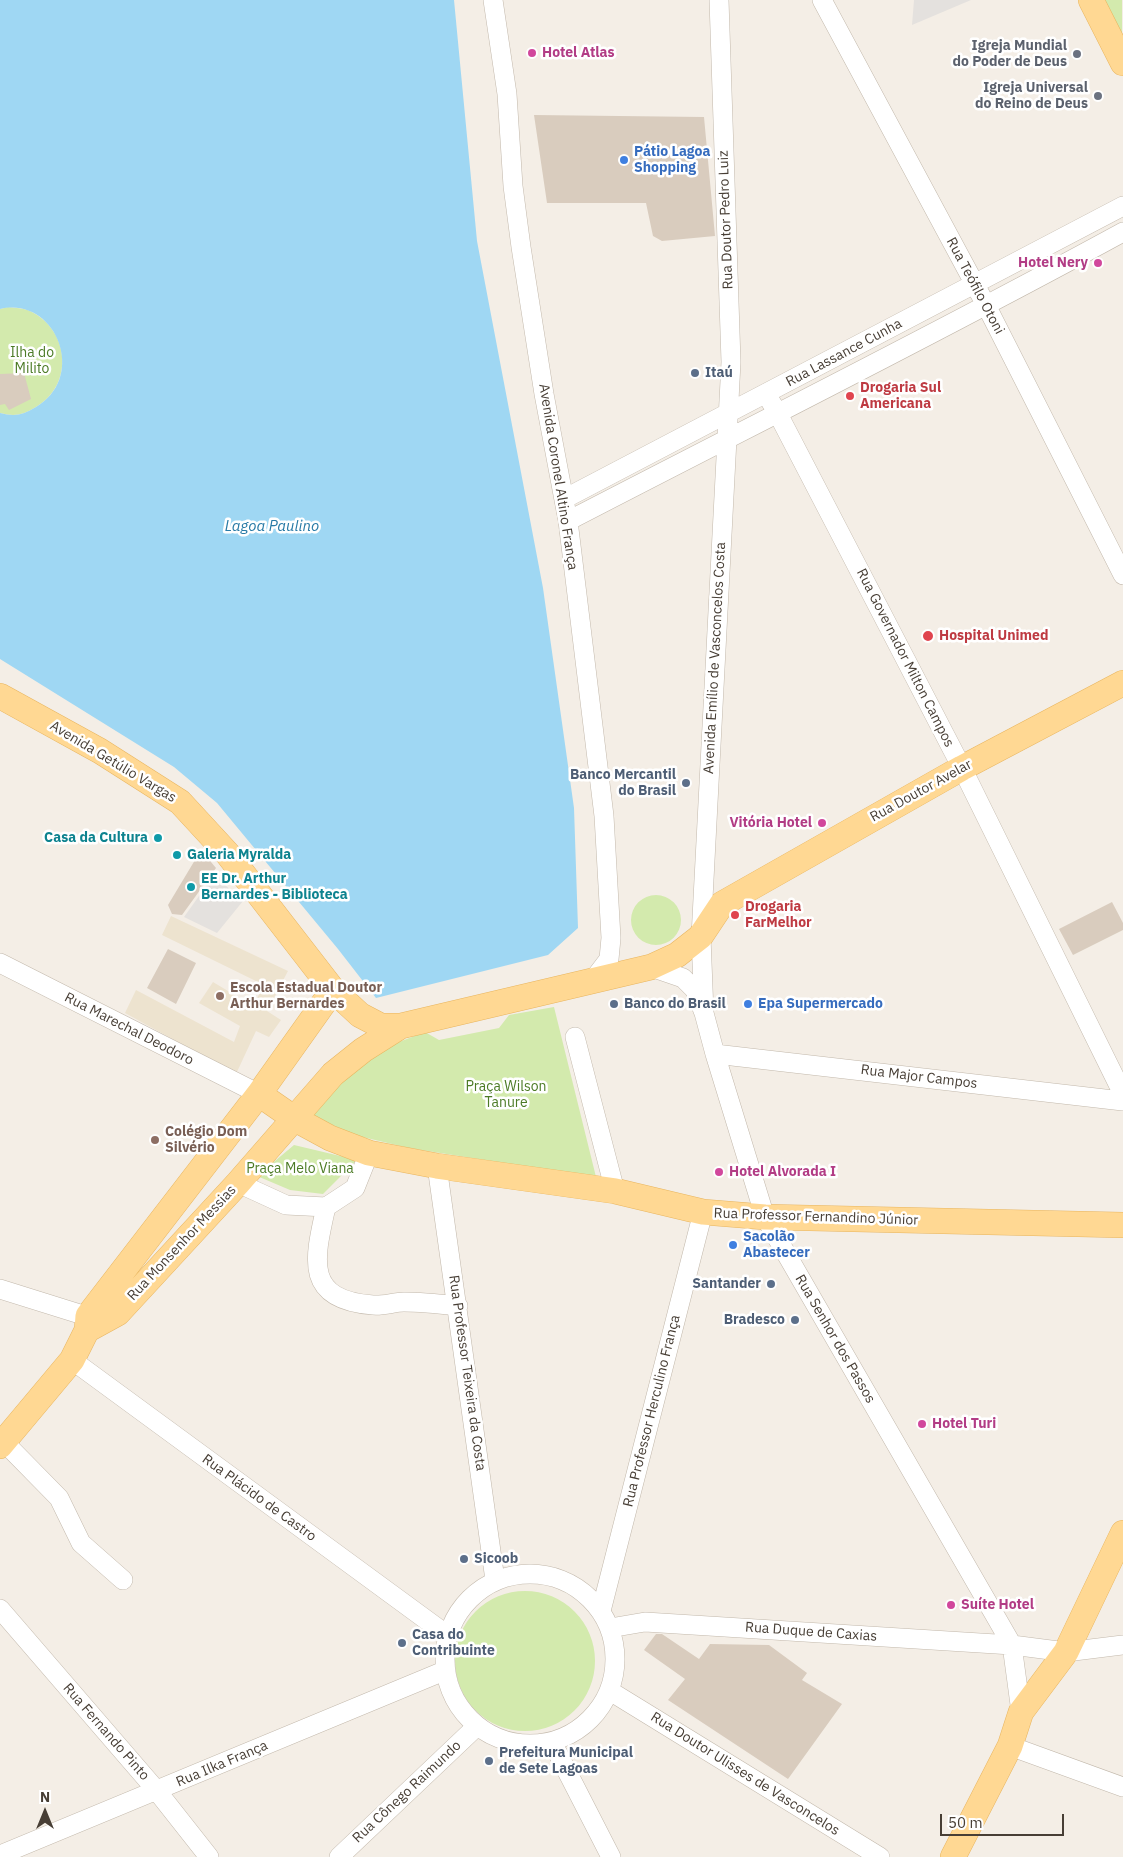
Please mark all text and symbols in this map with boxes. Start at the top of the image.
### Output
place label: Igreja Mundial do Poder de Deus [952,38,1067,70]
place label: Hotel Atlas [542,45,615,61]
marker: Hotel Atlas [526,47,538,59]
marker: Igreja Mundial do Poder de Deus [1071,48,1083,60]
place label: Igreja Universal do Reino de Deus [975,80,1088,112]
marker: Igreja Universal do Reino de Deus [1092,90,1104,102]
place label: Pátio Lagoa Shopping [634,144,710,176]
street label: Rua Doutor Pedro Luiz [715,150,737,290]
marker: Pátio Lagoa Shopping [618,154,630,166]
street label: Rua Teófilo Otoni [942,235,1008,337]
place label: Hotel Nery [1018,255,1088,271]
marker: Hotel Nery [1092,257,1104,269]
street label: Rua Lassance Cunha [783,315,905,391]
park label: Ilha do Milito [10,345,54,378]
place label: Itaú [705,365,733,381]
marker: Itaú [689,367,701,379]
place label: Drogaria Sul Americana [860,380,941,412]
street label: Avenida Coronel Altino França [535,383,581,571]
marker: Drogaria Sul Americana [844,390,856,402]
water label: Lagoa Paulino [225,518,319,536]
street label: Avenida Emílio de Vasconcelos Costa [701,542,729,774]
street label: Rua Governador Milton Campos [853,566,957,750]
place label: Hospital Unimed [939,628,1048,644]
marker: Hospital Unimed [921,629,935,643]
street label: Avenida Getúlio Vargas [47,718,179,806]
street label: Rua Doutor Avelar [867,756,975,826]
place label: Banco Mercantil do Brasil [570,767,676,800]
marker: Banco Mercantil do Brasil [680,777,692,789]
place label: Vitória Hotel [729,815,812,831]
marker: Vitória Hotel [816,817,828,829]
place label: Casa da Cultura [44,830,148,846]
marker: Casa da Cultura [152,832,164,844]
place label: Galeria Myralda [187,847,291,863]
marker: Galeria Myralda [171,849,183,861]
place label: EE Dr. Arthur Bernardes - Biblioteca [201,871,348,904]
marker: EE Dr. Arthur Bernardes - Biblioteca [185,881,197,893]
place label: Drogaria FarMelhor [745,899,812,932]
marker: Drogaria FarMelhor [729,909,741,921]
place label: Escola Estadual Doutor Arthur Bernardes [230,980,382,1012]
street label: Rua Marechal Deodoro [62,989,196,1069]
marker: Escola Estadual Doutor Arthur Bernardes [214,990,226,1002]
place label: Banco do Brasil [624,996,726,1012]
place label: Epa Supermercado [758,996,883,1012]
marker: Banco do Brasil [608,998,620,1010]
marker: Epa Supermercado [742,998,754,1010]
street label: Rua Major Campos [860,1062,978,1092]
park label: Praça Wilson Tanure [465,1079,547,1112]
place label: Colégio Dom Silvério [165,1124,247,1156]
marker: Colégio Dom Silvério [149,1134,161,1146]
park label: Praça Melo Viana [246,1161,354,1177]
place label: Hotel Alvorada I [729,1164,836,1180]
marker: Hotel Alvorada I [713,1166,725,1178]
street label: Rua Monsenhor Messias [124,1182,240,1304]
street label: Rua Professor Fernandino Júnior [713,1205,919,1229]
place label: Sacolão Abastecer [743,1229,810,1262]
marker: Sacolão Abastecer [727,1239,739,1251]
street label: Rua Senhor dos Passos [791,1272,879,1406]
street label: Rua Professor Teixeira da Costa [445,1274,489,1472]
place label: Santander [692,1276,761,1292]
marker: Santander [765,1278,777,1290]
place label: Bradesco [724,1312,785,1328]
street label: Rua Professor Herculino França [620,1313,684,1509]
marker: Bradesco [789,1314,801,1326]
place label: Hotel Turi [932,1416,996,1432]
marker: Hotel Turi [916,1418,928,1430]
street label: Rua Plácido de Castro [199,1451,319,1545]
place label: Sicoob [474,1551,518,1567]
marker: Sicoob [458,1553,470,1565]
place label: Suíte Hotel [961,1597,1034,1613]
marker: Suíte Hotel [945,1599,957,1611]
street label: Rua Duque de Caxias [744,1619,878,1645]
place label: Casa do Contribuinte [412,1627,495,1660]
marker: Casa do Contribuinte [396,1637,408,1649]
street label: Rua Fernando Pinto [59,1680,153,1784]
street label: Rua Doutor Ulisses de Vasconcelos [647,1709,843,1839]
street label: Rua Ilka França [174,1737,270,1791]
street label: Rua Cônego Raimundo [349,1737,465,1847]
place label: Prefeitura Municipal de Sete Lagoas [499,1745,633,1778]
marker: Prefeitura Municipal de Sete Lagoas [483,1755,495,1767]
north arrow [20,1787,70,1837]
text: N [40,1788,50,1806]
scale bar [943,1804,1067,1836]
text: 50 m [948,1813,983,1832]

